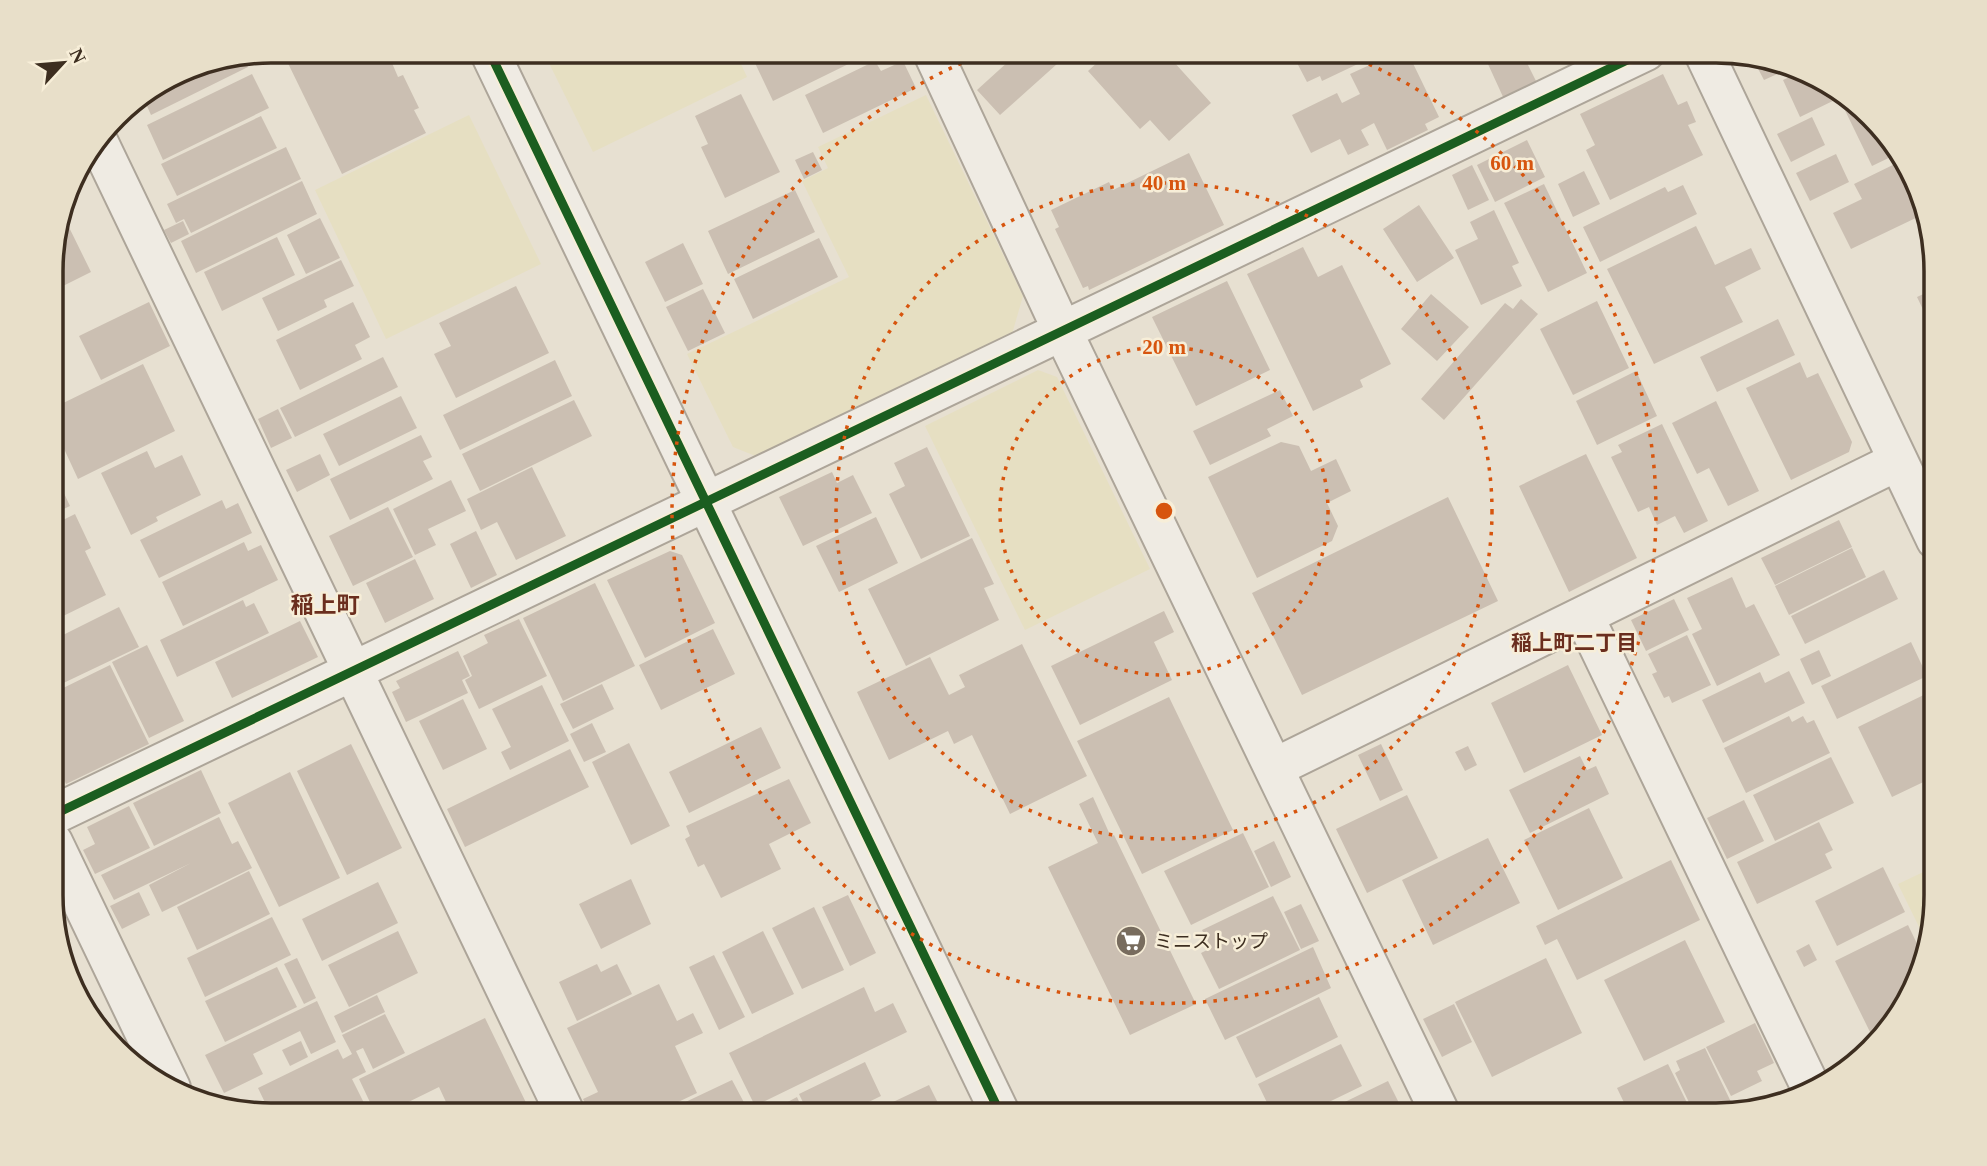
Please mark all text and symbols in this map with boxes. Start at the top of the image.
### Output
north arrow [28,28,98,98]
text: N [65,45,90,67]
text: 60 m [1490,151,1534,175]
text: 40 m [1142,171,1186,195]
text: 20 m [1142,335,1186,359]
centre of rings [1152,499,1176,523]
district label: 稲上町 [291,593,360,618]
district label: 稲上町二丁目 [1511,631,1637,655]
supermarket icon: ミニストップ [1114,924,1148,958]
place label: ミニストップ [1154,931,1268,952]

